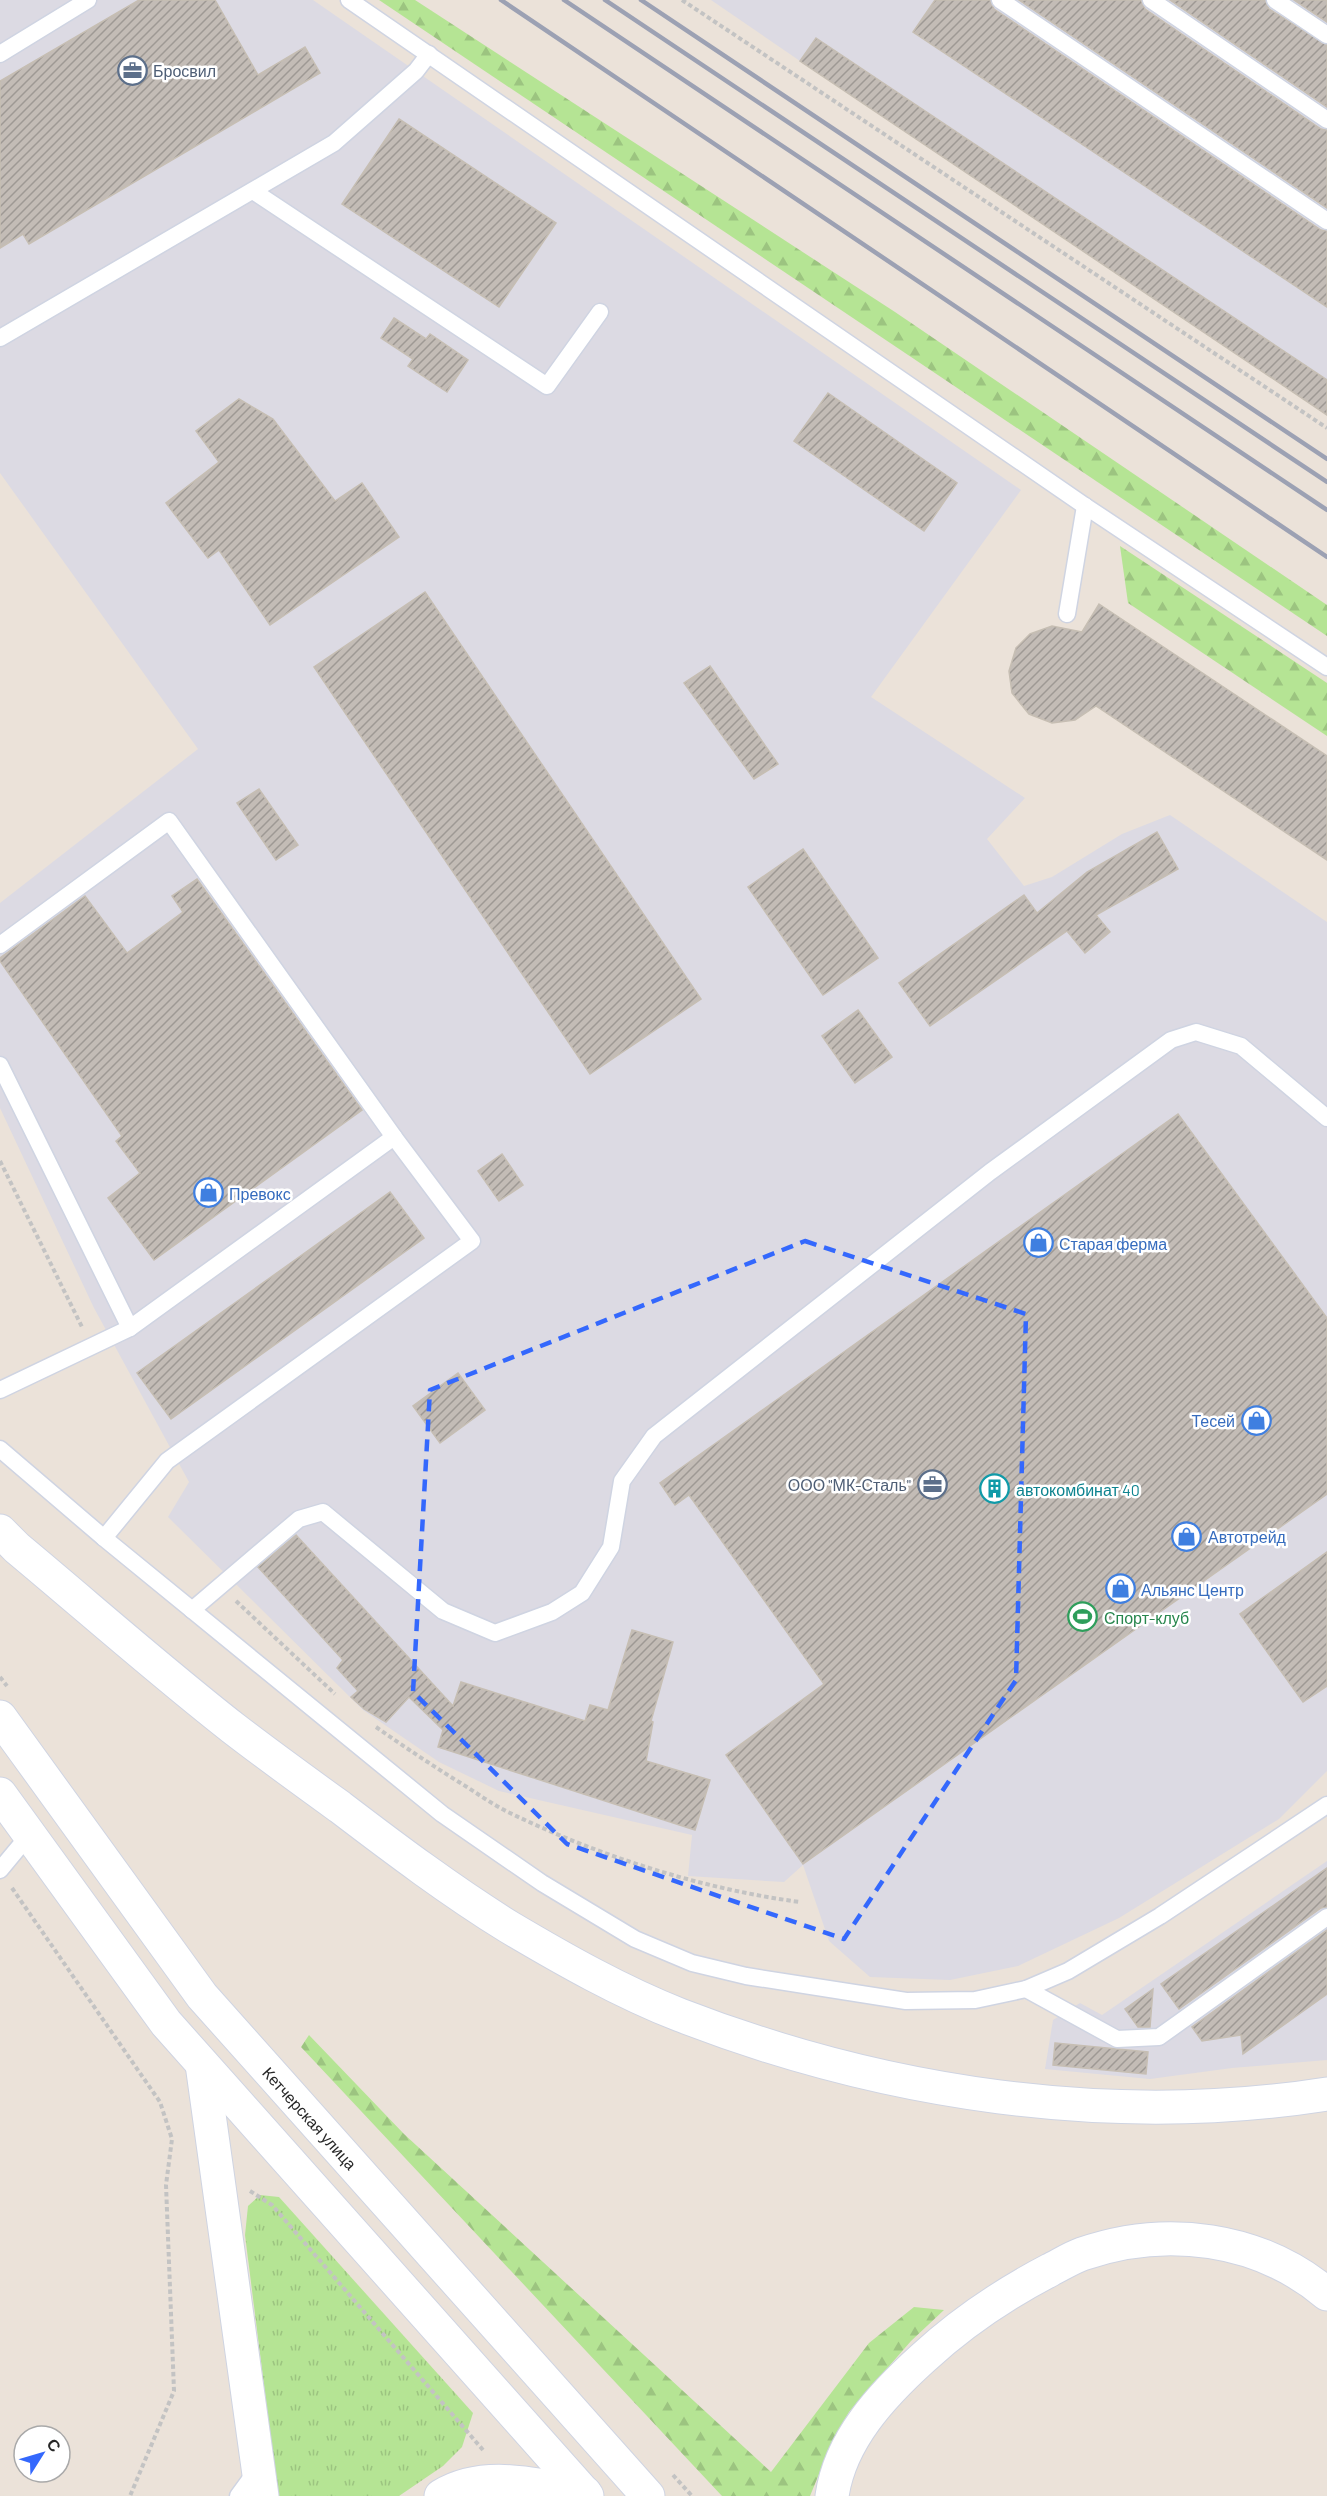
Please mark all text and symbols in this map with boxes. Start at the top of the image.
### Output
office icon: Бросвил [116,54,148,86]
place label: Бросвил [153,61,216,80]
shop icon: Превокс [192,1177,224,1209]
place label: Превокс [229,1184,291,1203]
shop icon: Старая ферма [1022,1227,1054,1259]
place label: Старая ферма [1059,1234,1167,1253]
shop icon: Тесей [1240,1404,1272,1436]
place label: Тесей [1191,1411,1235,1430]
office icon: ООО "МК-Сталь" [916,1468,948,1500]
building icon: автокомбинат 40 [979,1473,1011,1505]
place label: ООО "МК-Сталь" [788,1475,911,1494]
place label: автокомбинат 40 [1016,1480,1140,1499]
shop icon: Автотрейд [1171,1520,1203,1552]
place label: Автотрейд [1208,1527,1287,1546]
shop icon: Альянс Центр [1104,1573,1136,1605]
place label: Альянс Центр [1141,1580,1244,1599]
sports icon: Спорт-клуб [1067,1601,1099,1633]
place label: Спорт-клуб [1104,1608,1189,1627]
street label: Кетчерская улица [259,2063,361,2173]
north arrow [12,2424,72,2484]
text: С [43,2434,66,2455]

